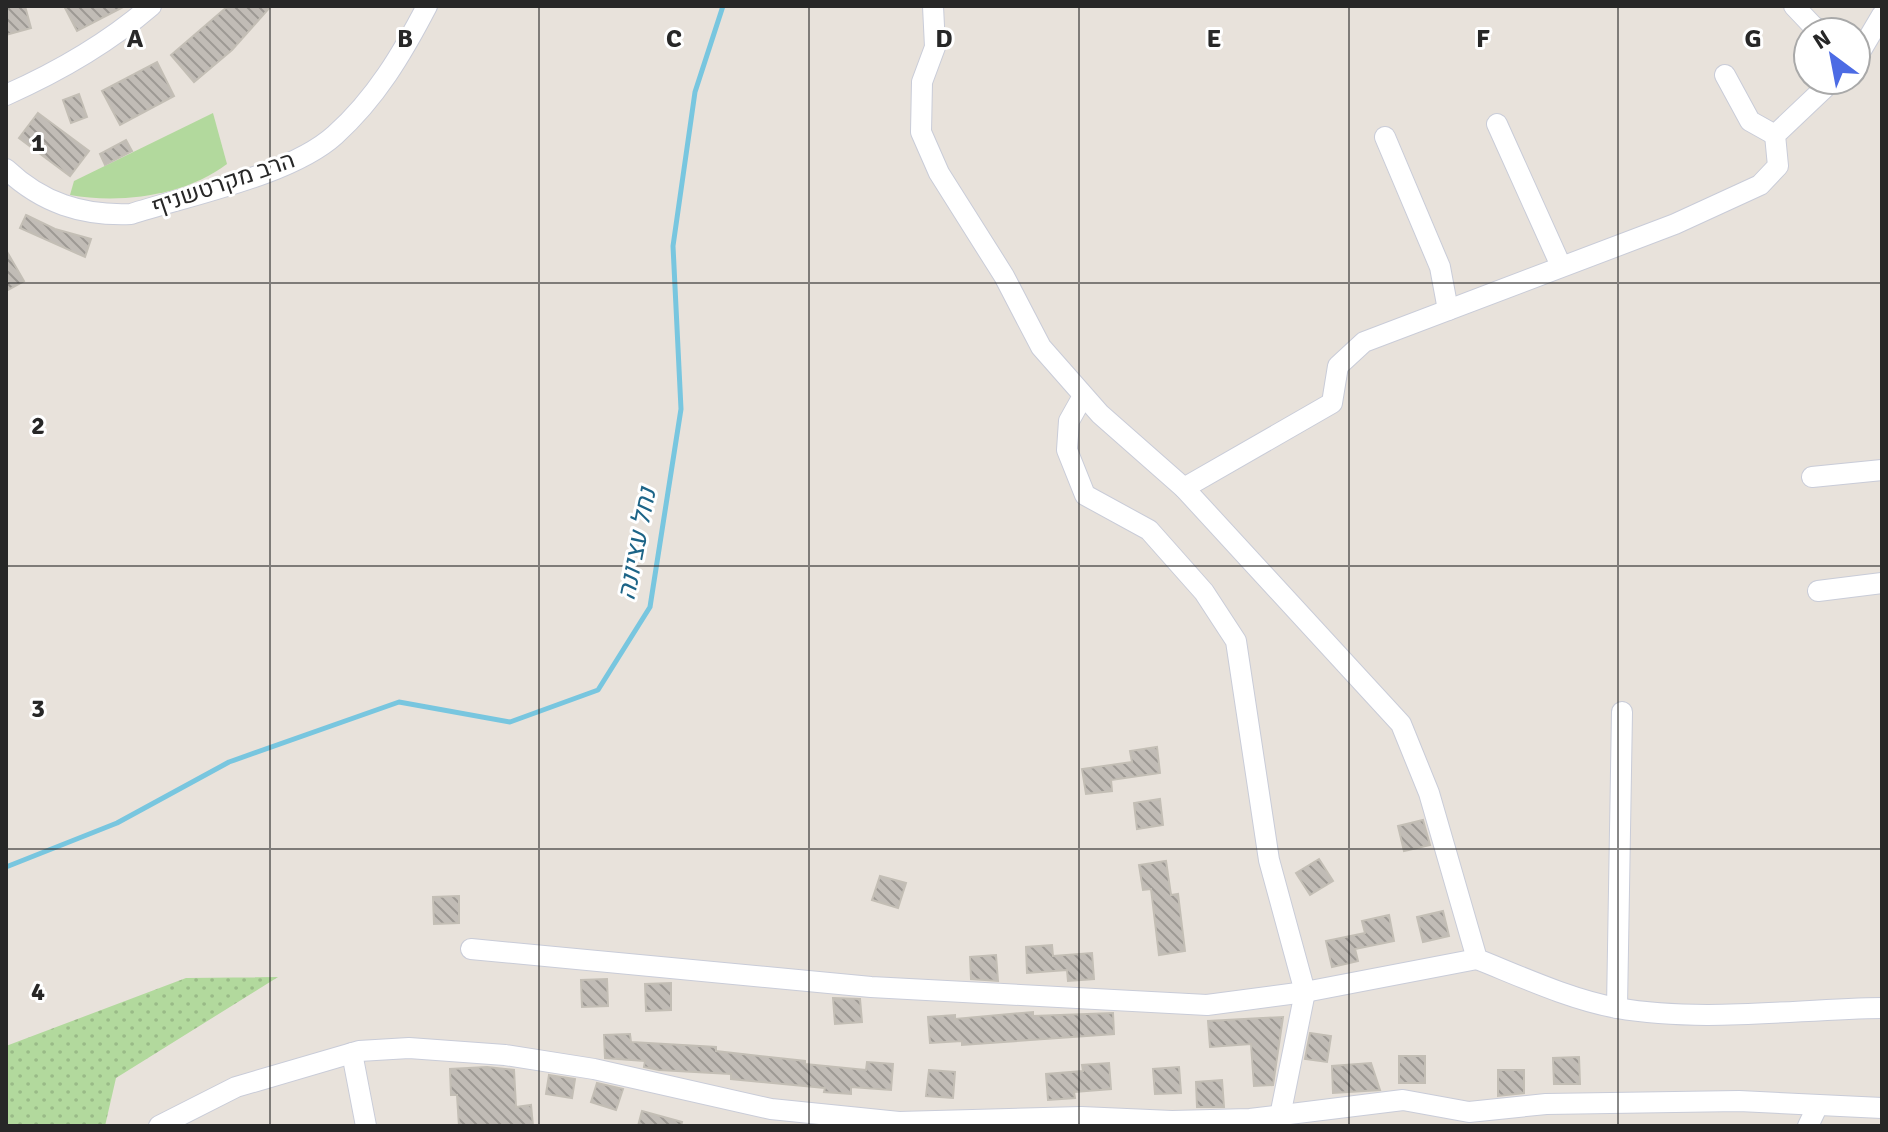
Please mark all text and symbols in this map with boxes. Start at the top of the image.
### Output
north arrow [1792,16,1872,96]
text: A [127,23,144,55]
text: B [397,23,413,55]
text: C [666,23,682,55]
text: D [935,23,953,55]
text: E [1207,23,1221,55]
text: F [1476,23,1490,55]
text: G [1744,23,1762,55]
text: N [1808,24,1835,55]
text: 1 [31,127,45,159]
street label: הרב מקרטשניף [147,144,299,222]
text: 2 [31,410,45,442]
water label: נחל עציונה [610,484,664,603]
text: 3 [31,693,45,725]
text: 4 [31,976,45,1008]

